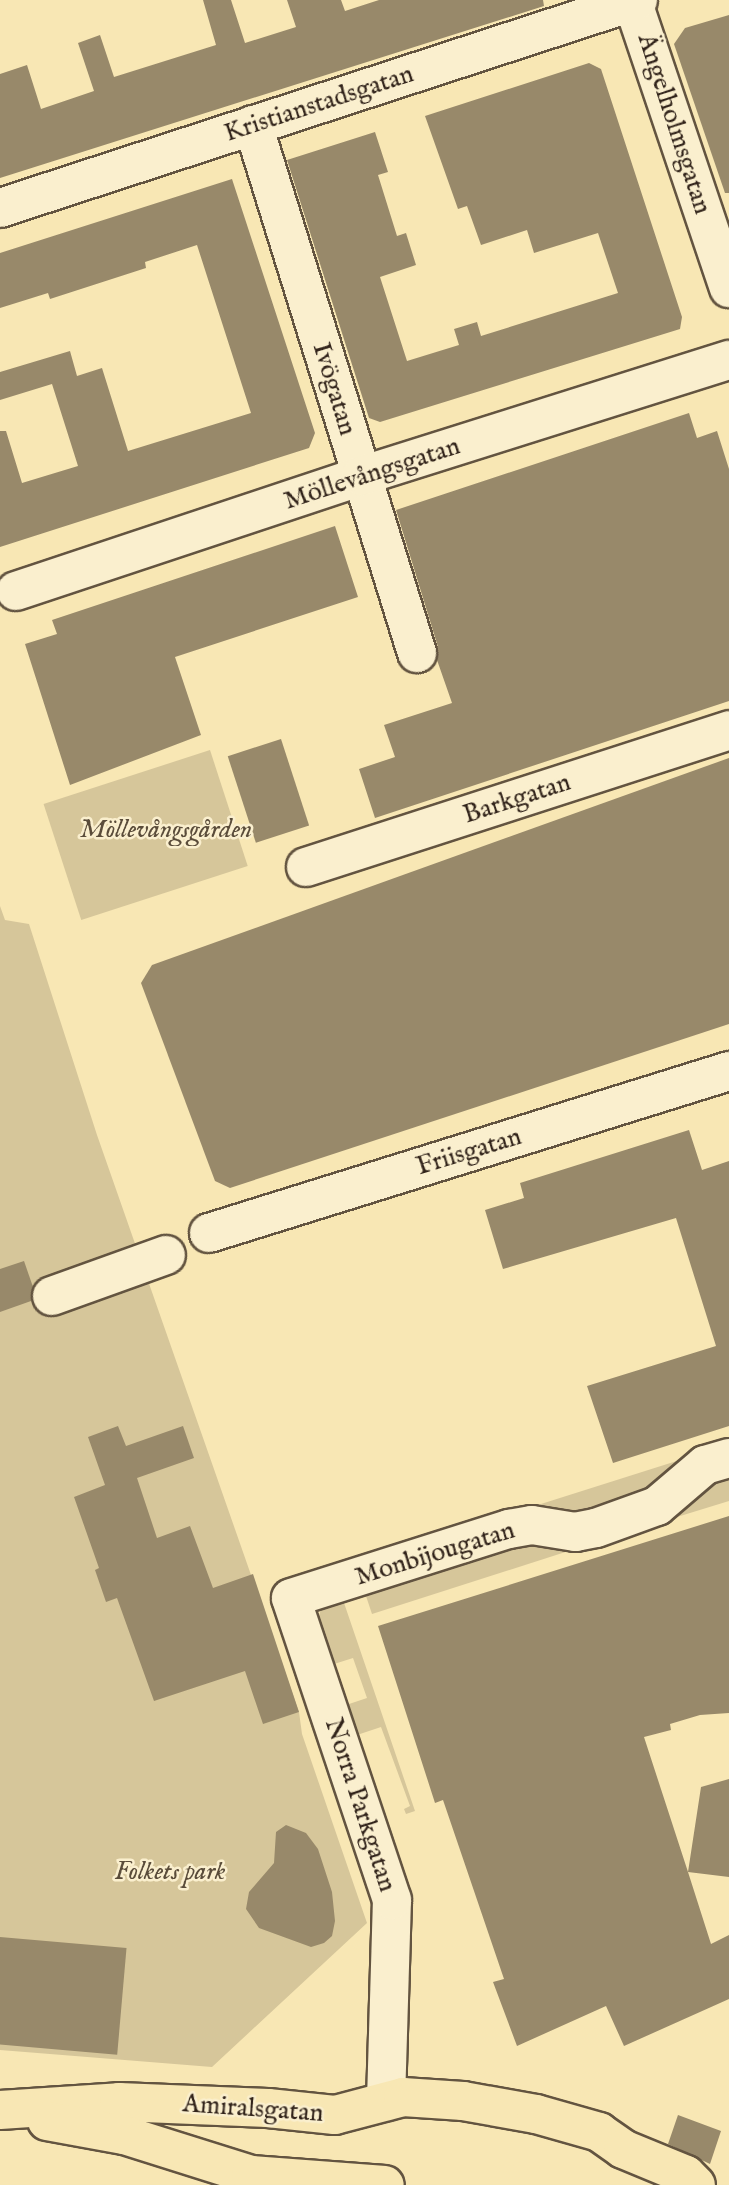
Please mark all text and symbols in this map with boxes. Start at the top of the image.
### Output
street label: Ängelholmsgatan [630,30,718,218]
street label: Kristianstadsgatan [220,59,418,149]
street label: Ivögatan [305,339,363,439]
street label: Möllevångsgatan [280,431,464,517]
street label: Barkgatan [459,767,575,831]
park label: Möllevångsgården [80,814,252,846]
street label: Friisgatan [413,1121,525,1183]
street label: Monbijougatan [351,1515,519,1593]
street label: Norra Parkgatan [317,1714,403,1896]
park label: Folkets park [114,1856,226,1888]
street label: Amiralsgatan [182,2089,324,2129]

